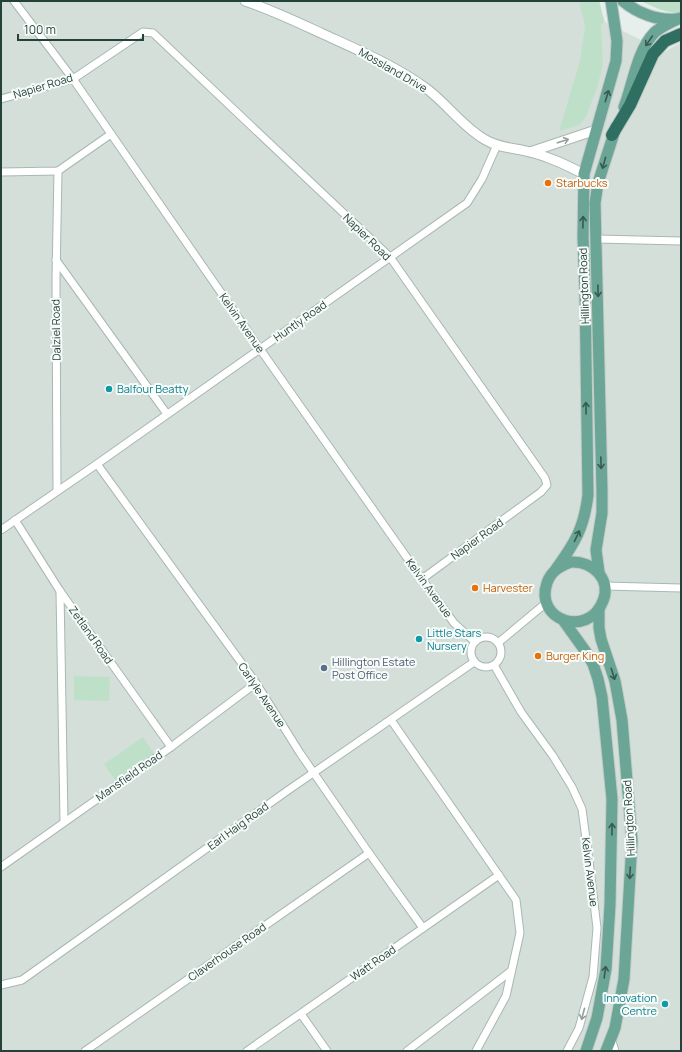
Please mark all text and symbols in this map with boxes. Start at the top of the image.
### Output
scale bar [18,16,143,42]
text: 100 m [24,21,56,38]
one-way arrow [645,35,653,46]
street label: Mossland Drive [356,44,431,96]
street label: Napier Road [11,69,74,102]
one-way arrow [604,89,611,102]
one-way arrow [556,136,568,144]
one-way arrow [600,156,607,169]
place label: Starbucks [556,175,608,190]
marker: Starbucks [543,178,553,188]
street label: Napier Road [340,210,395,263]
one-way arrow [579,216,587,229]
street label: Hillington Road [575,248,592,324]
one-way arrow [594,284,602,297]
street label: Kelvin Avenue [216,290,269,356]
street label: Huntly Road [270,297,329,344]
street label: Dalziel Road [47,299,64,361]
place label: Balfour Beatty [117,381,189,396]
marker: Balfour Beatty [104,384,114,394]
one-way arrow [583,402,590,415]
one-way arrow [597,456,604,469]
street label: Napier Road [447,514,506,563]
one-way arrow [574,531,581,543]
street label: Kelvin Avenue [403,555,456,621]
place label: Harvester [483,580,533,595]
marker: Harvester [470,583,480,593]
street label: Zetland Road [66,603,117,667]
place label: Little Stars Nursery [427,625,482,653]
marker: Little Stars Nursery [414,634,424,644]
place label: Burger King [546,648,604,663]
marker: Burger King [533,651,543,661]
place label: Hillington Estate Post Office [332,654,416,682]
street label: Carlyle Avenue [235,659,290,731]
marker: Hillington Estate Post Office [319,663,329,673]
one-way arrow [610,667,617,680]
street label: Mansfield Road [92,747,165,804]
street label: Hillington Road [619,780,638,857]
street label: Earl Haig Road [204,798,271,853]
one-way arrow [608,823,616,836]
street label: Kelvin Avenue [579,836,602,908]
one-way arrow [627,866,634,879]
street label: Claverhouse Road [185,919,269,984]
street label: Watt Road [347,941,398,984]
one-way arrow [601,966,609,979]
place label: Innovation Centre [604,990,658,1018]
marker: Innovation Centre [660,999,670,1009]
one-way arrow [579,1007,586,1020]

